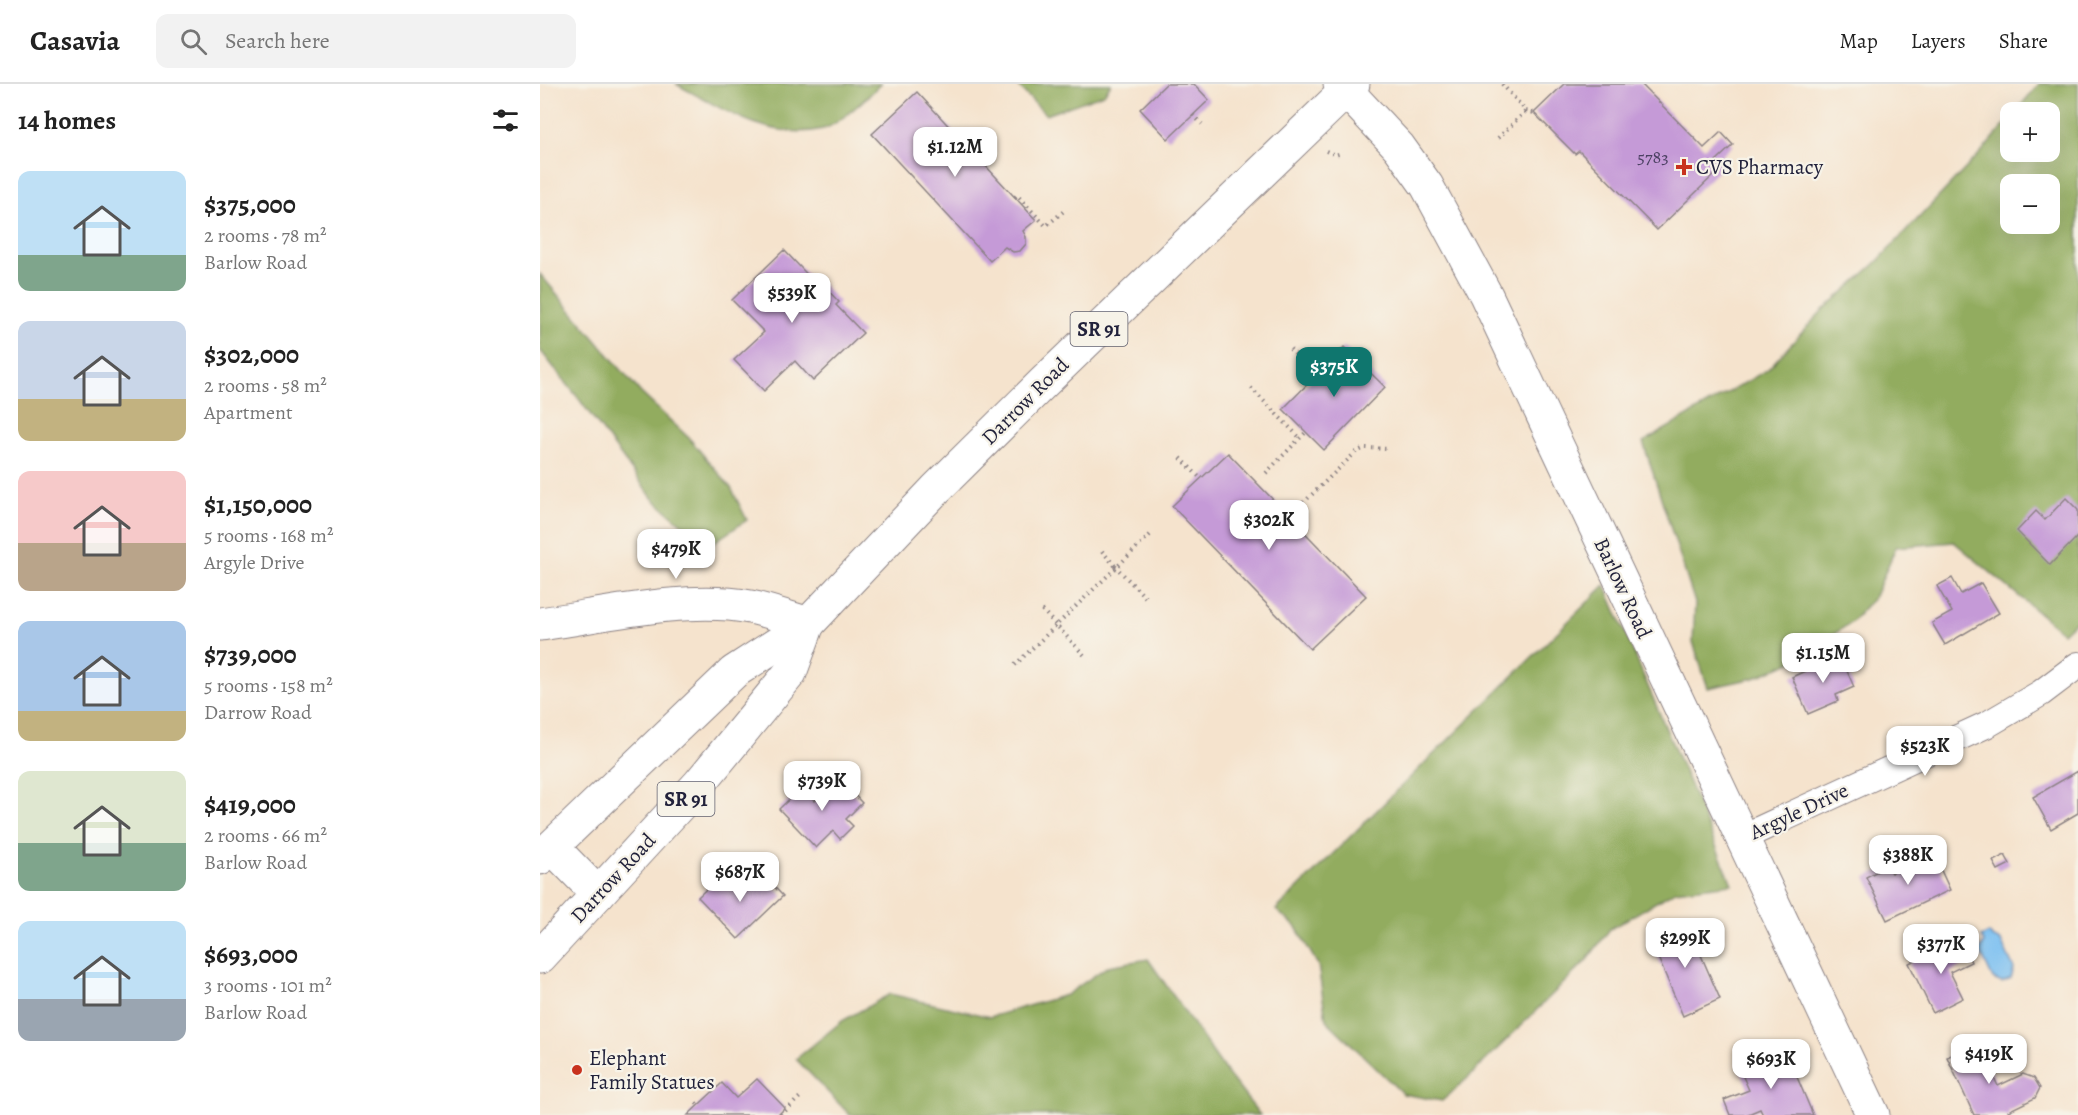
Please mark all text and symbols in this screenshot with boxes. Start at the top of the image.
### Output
search box [156,14,576,68]
text: Casavia [30,22,120,60]
icon: search [177,25,210,58]
text: Search here [225,26,330,56]
text: Map [1839,27,1878,55]
text: Layers [1911,27,1966,55]
text: Share [1999,27,2048,55]
map controls [2000,102,2060,234]
button: + [2000,102,2060,162]
text: 14 homes [18,103,116,138]
icon: filters [489,104,522,137]
pin: $1.12M [906,127,1004,178]
text: $1.12M [927,133,983,160]
house number: 5783 [1637,145,1669,169]
place label: CVS Pharmacy [1696,153,1824,181]
marker: CVS Pharmacy [1677,160,1691,174]
button: − [2000,174,2060,234]
text: $375,000 [204,187,296,222]
icon: home [66,195,138,267]
text: 2 rooms · 78 m² [204,222,327,249]
text: Barlow Road [204,249,307,276]
pin: $539K [750,273,834,324]
text: $539K [768,279,816,306]
road number: SR 91 [1070,312,1128,346]
text: $302,000 [204,337,299,372]
icon: home [66,345,138,417]
pin: $375K [1292,347,1376,398]
street label: Darrow Road [975,351,1075,451]
text: $375K [1310,353,1358,380]
text: 2 rooms · 58 m² [204,372,327,399]
text: Apartment [204,399,293,426]
text: $1,150,000 [204,487,312,522]
icon: home [66,495,138,567]
pin: $302K [1227,500,1311,551]
text: $302K [1244,506,1294,533]
text: 5 rooms · 168 m² [204,522,333,549]
pin: $479K [634,529,718,580]
street label: Barlow Road [1587,533,1659,644]
text: $479K [651,535,701,562]
text: Argyle Drive [204,549,305,576]
pin: $1.15M [1774,633,1872,684]
text: $739,000 [204,637,297,672]
text: $1.15M [1796,639,1850,666]
icon: home [66,645,138,717]
text: 5 rooms · 158 m² [204,672,333,699]
text: Darrow Road [204,699,312,726]
pin: $523K [1883,726,1967,777]
text: $523K [1900,732,1950,759]
pin: $739K [780,761,864,812]
text: $739K [798,767,846,794]
street label: Argyle Drive [1744,776,1853,846]
road number: SR 91 [658,782,714,816]
text: $419,000 [204,787,296,822]
icon: home [66,795,138,867]
text: 2 rooms · 66 m² [204,822,327,849]
street label: Darrow Road [564,827,662,929]
pin: $388K [1866,835,1950,886]
text: $388K [1883,841,1933,868]
text: Barlow Road [204,849,307,876]
pin: $687K [698,852,782,903]
text: $687K [715,858,765,885]
pin: $299K [1643,918,1727,969]
text: $299K [1660,924,1710,951]
pin: $377K [1899,924,1983,975]
text: $377K [1917,930,1965,957]
text: $693,000 [204,937,298,972]
icon: home [66,945,138,1017]
text: 3 rooms · 101 m² [204,972,332,999]
text: Barlow Road [204,999,307,1026]
pin: $419K [1947,1034,2031,1085]
pin: $693K [1729,1039,1813,1090]
text: $419K [1965,1040,2013,1067]
place label: Elephant Family Statues [589,1044,715,1096]
text: $693K [1746,1045,1796,1072]
marker: Elephant Family Statues [570,1063,584,1077]

